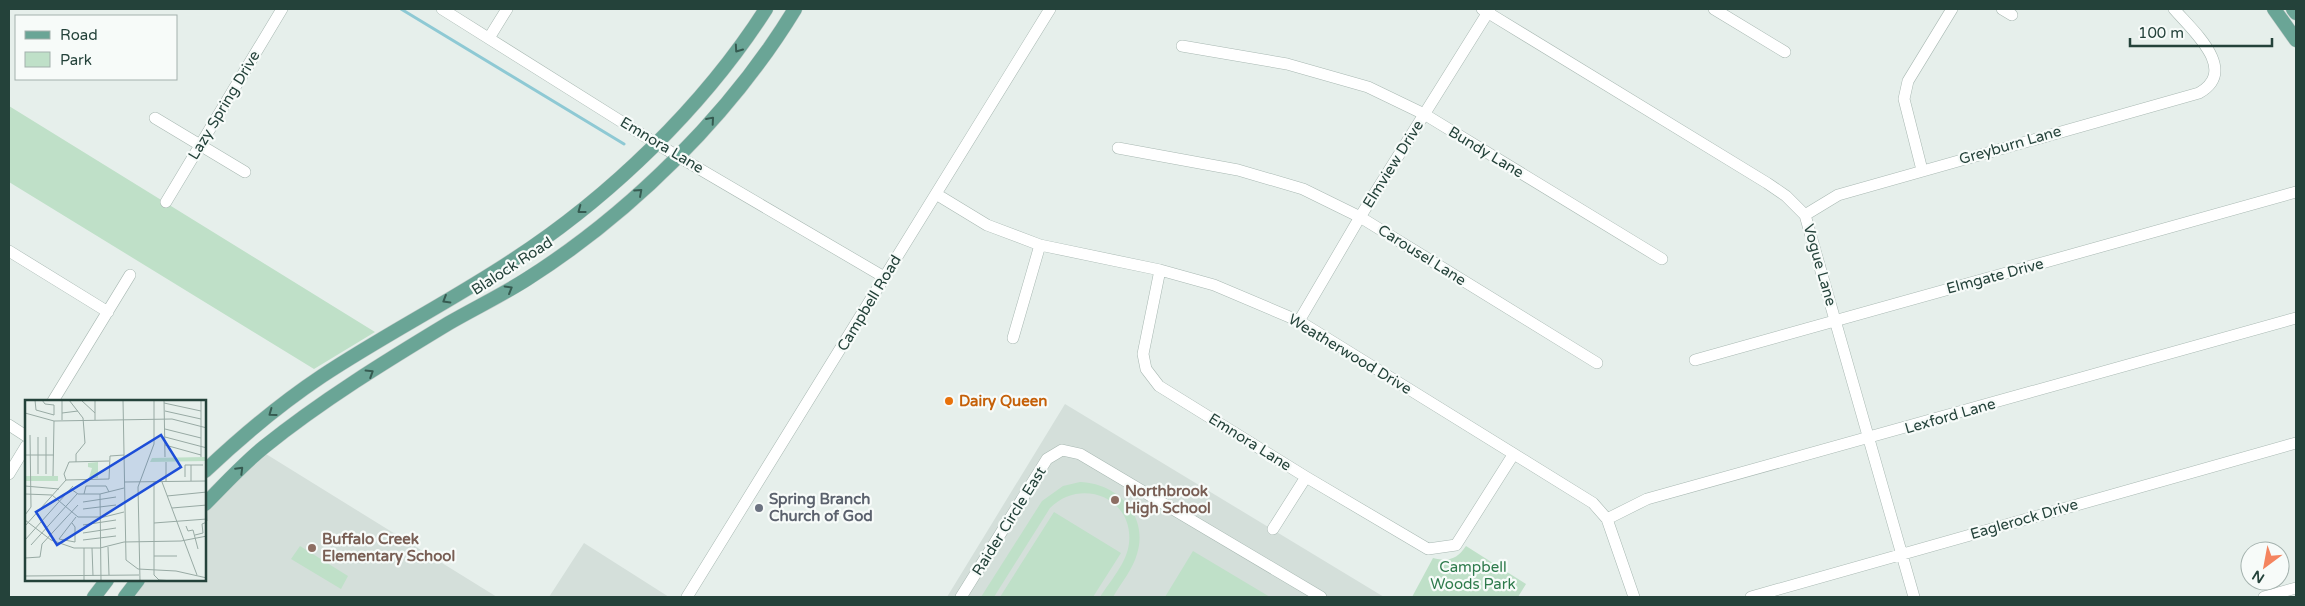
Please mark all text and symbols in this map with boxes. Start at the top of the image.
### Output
legend [15,15,178,80]
scale bar [2130,15,2272,47]
text: 100 m [2138,24,2184,42]
text: Road [60,26,98,44]
one-way arrow [735,43,744,52]
street label: Lazy Spring Drive [184,47,264,163]
text: Park [60,51,92,69]
street label: Emnora Lane [617,113,707,177]
one-way arrow [705,116,714,125]
street label: Elmview Drive [1359,117,1427,211]
street label: Bundy Lane [1445,122,1527,182]
street label: Greyburn Lane [1957,122,2063,168]
one-way arrow [633,189,642,198]
one-way arrow [577,204,587,213]
street label: Carousel Lane [1375,221,1469,289]
street label: Vogue Lane [1800,222,1840,308]
street label: Blalock Road [468,233,556,299]
street label: Campbell Road [833,252,905,354]
street label: Elmgate Drive [1944,254,2046,298]
one-way arrow [503,285,512,295]
one-way arrow [443,294,452,304]
street label: Weatherwood Drive [1285,310,1415,398]
one-way arrow [364,370,373,379]
place label: Dairy Queen [959,392,1047,411]
street label: Lexford Lane [1903,394,1997,438]
marker: Dairy Queen [943,395,955,407]
inset map [25,400,206,581]
one-way arrow [268,407,278,416]
street label: Emnora Lane [1205,409,1295,475]
street label: Raider Circle East [968,463,1050,579]
one-way arrow [234,467,243,476]
place label: Northbrook High School [1125,482,1211,518]
place label: Spring Branch Church of God [769,490,873,525]
marker: Northbrook High School [1109,494,1121,506]
street label: Eaglerock Drive [1968,495,2080,543]
marker: Spring Branch Church of God [753,502,765,514]
place label: Buffalo Creek Elementary School [322,530,455,566]
north arrow [2240,541,2290,591]
marker: Buffalo Creek Elementary School [306,542,318,554]
park label: Campbell Woods Park [1430,558,1516,593]
text: N [2249,566,2268,587]

